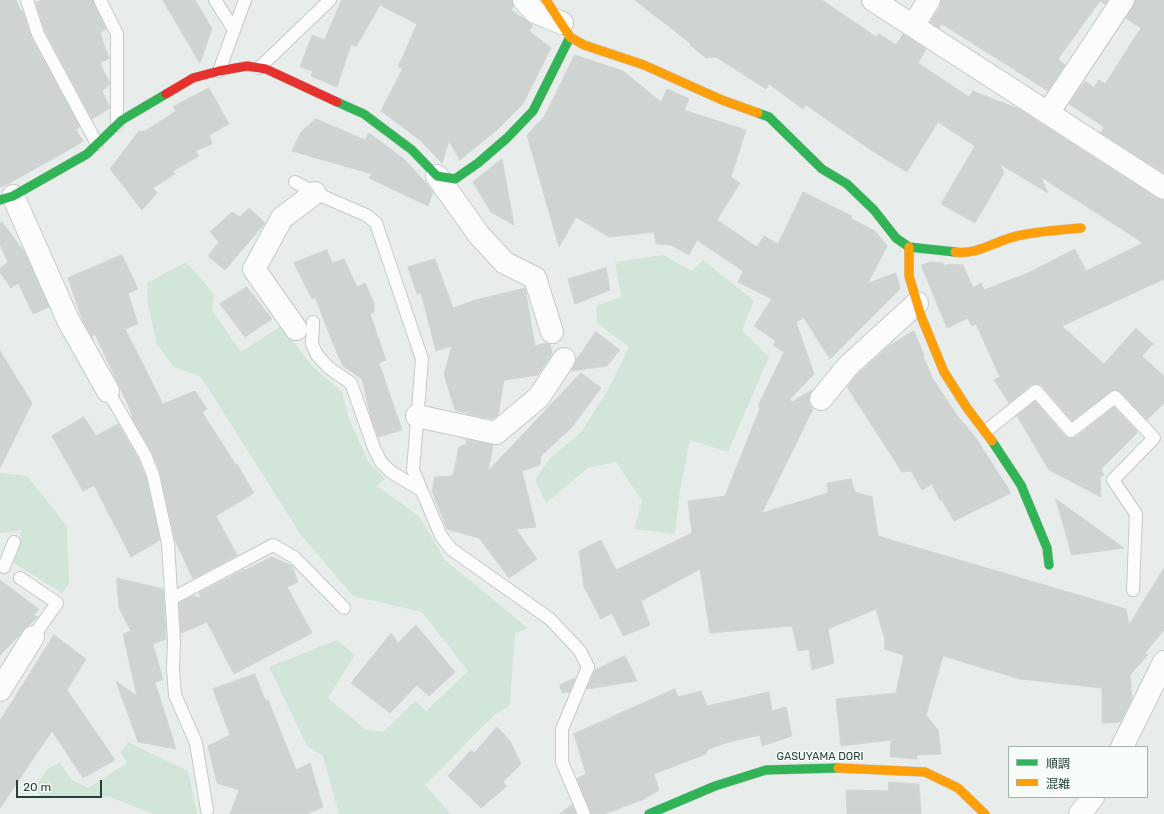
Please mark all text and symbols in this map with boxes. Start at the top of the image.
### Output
legend [1008,746,1148,798]
street label: GASUYAMA DORI [777,750,863,764]
text: 順調 [1046,757,1070,771]
scale bar [18,772,104,798]
text: 混雑 [1046,777,1070,791]
text: 20 m [23,780,51,794]

